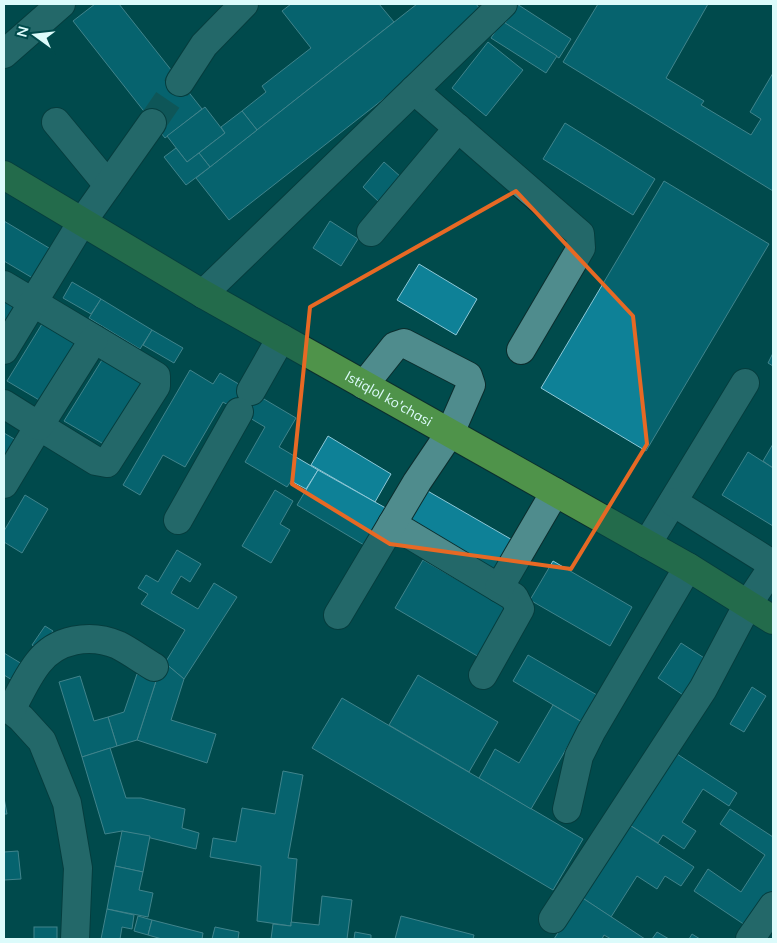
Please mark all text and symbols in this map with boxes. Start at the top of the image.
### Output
north arrow [10,10,60,60]
text: N [12,24,33,39]
street label: Istiqlol ko'chasi [342,367,436,430]

